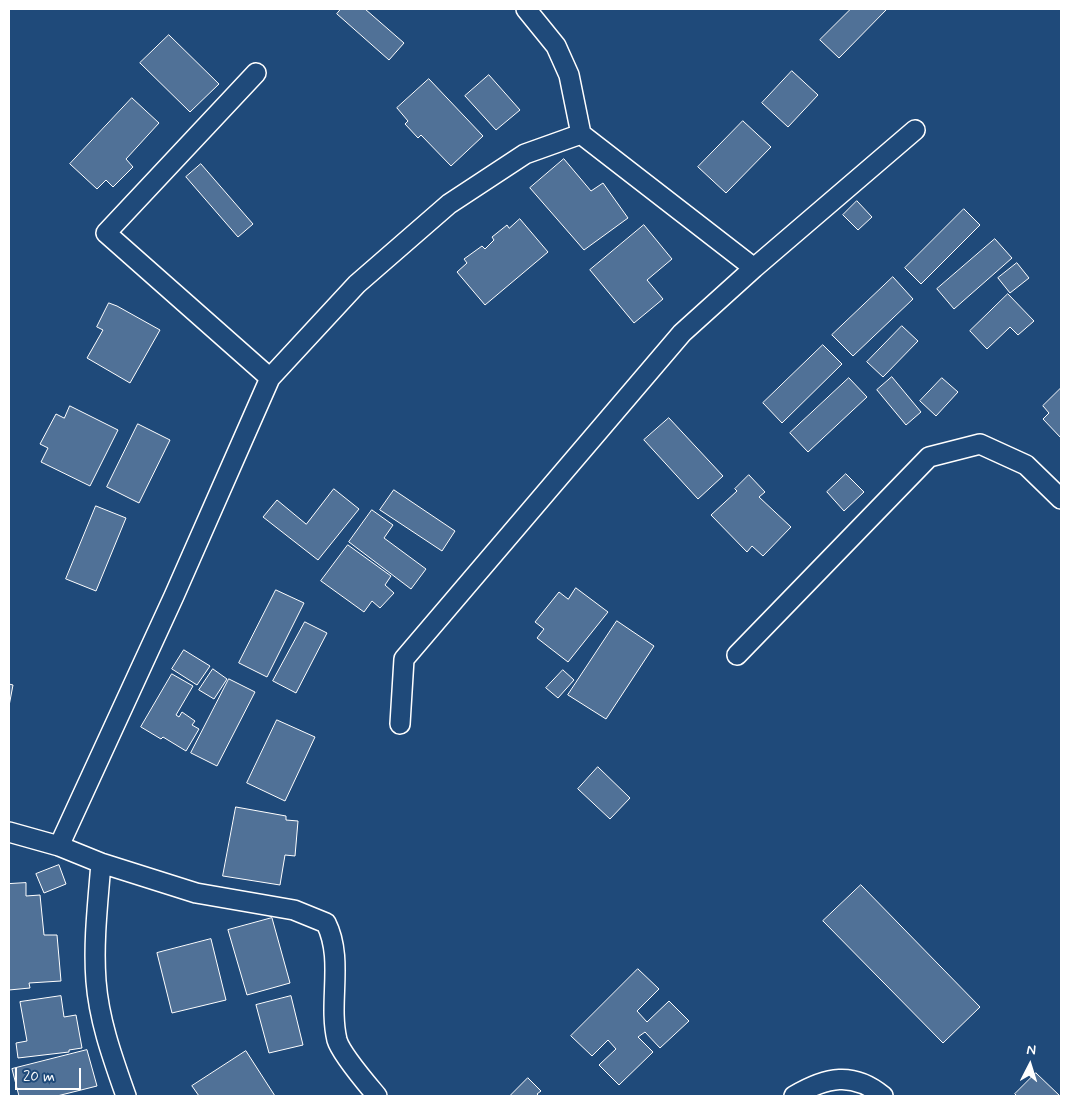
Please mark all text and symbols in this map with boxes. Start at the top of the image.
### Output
north arrow [1005,1040,1055,1090]
text: N [1026,1041,1037,1059]
scale bar [18,1058,84,1090]
text: 20 m [23,1067,55,1087]

